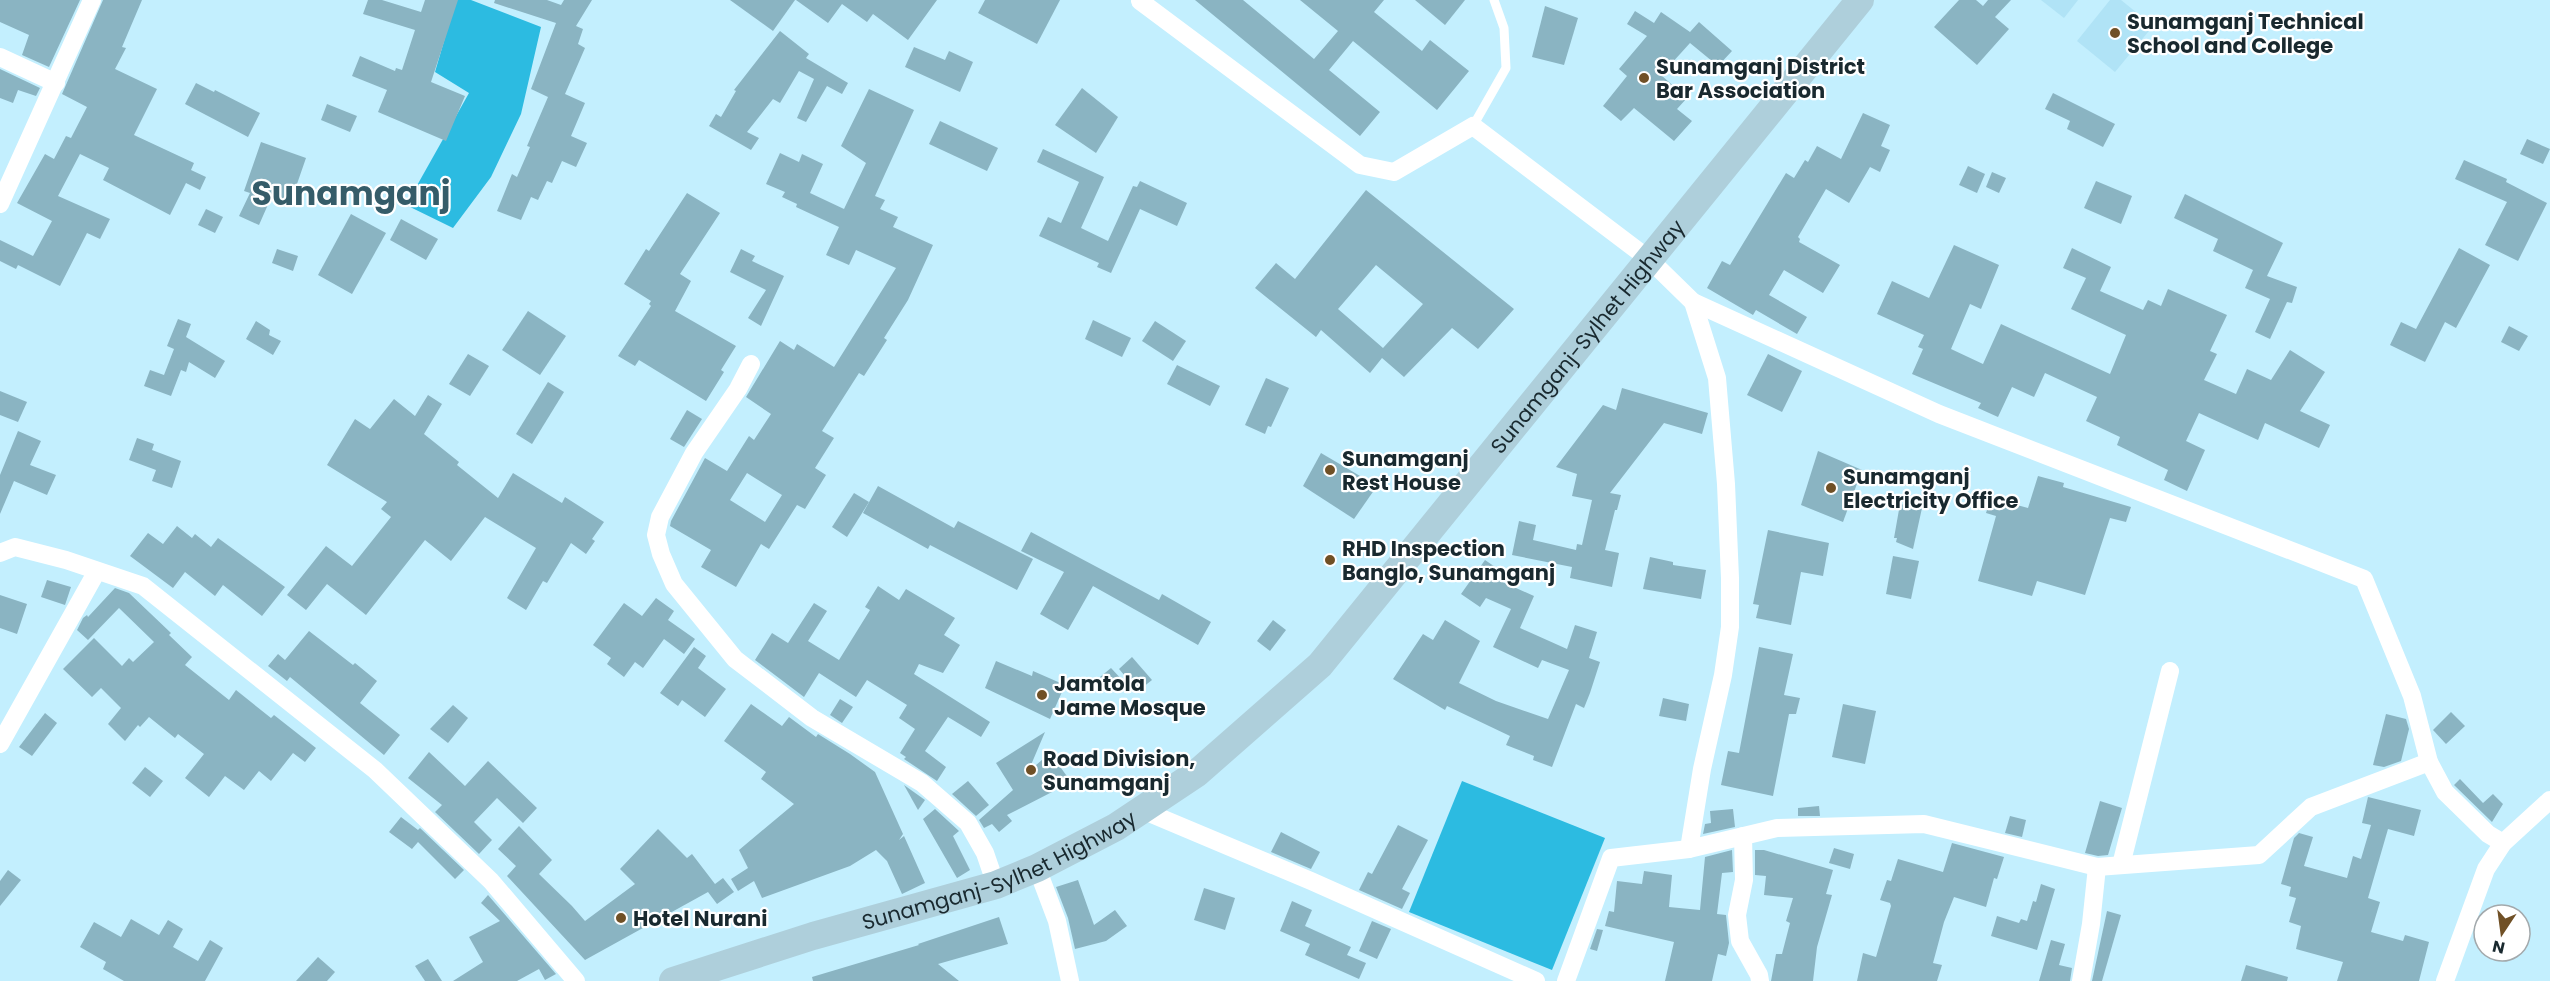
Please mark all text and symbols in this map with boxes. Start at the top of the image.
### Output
place label: Sunamganj Technical School and College [2127,7,2364,60]
marker: Sunamganj Technical School and College [2108,26,2122,40]
place label: Sunamganj District Bar Association [1656,52,1865,105]
marker: Sunamganj District Bar Association [1637,71,1651,85]
district label: Sunamganj [252,170,450,217]
street label: Sunamganj-Sylhet Highway [1483,213,1691,459]
place label: Sunamganj Rest House [1342,444,1469,497]
place label: Sunamganj Electricity Office [1843,462,2019,515]
marker: Sunamganj Rest House [1323,463,1337,477]
marker: Sunamganj Electricity Office [1824,481,1838,495]
place label: RHD Inspection Banglo, Sunamganj [1342,534,1555,587]
marker: RHD Inspection Banglo, Sunamganj [1323,553,1337,567]
place label: Jamtola Jame Mosque [1054,669,1206,722]
marker: Jamtola Jame Mosque [1035,688,1049,702]
place label: Road Division, Sunamganj [1043,744,1195,797]
marker: Road Division, Sunamganj [1024,763,1038,777]
street label: Sunamganj-Sylhet Highway [858,803,1142,936]
north arrow [2472,903,2532,963]
place label: Hotel Nurani [633,904,767,933]
marker: Hotel Nurani [614,911,628,925]
text: N [2490,935,2507,960]

